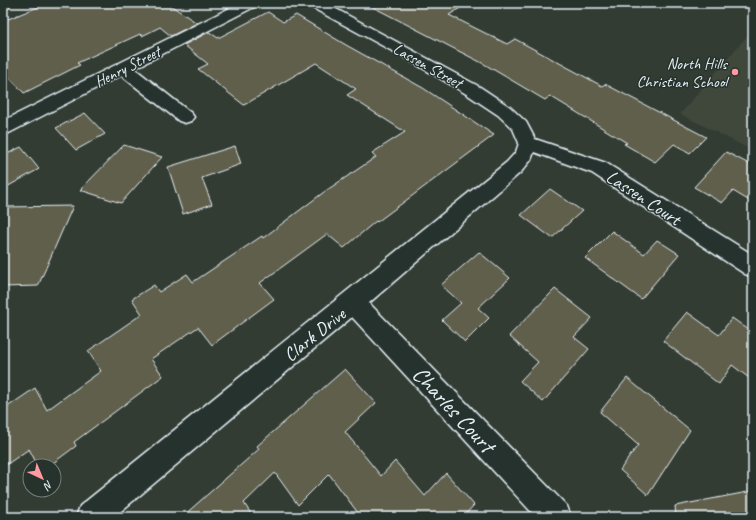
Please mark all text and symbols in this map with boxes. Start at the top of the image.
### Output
street label: Lassen Street [389,39,468,94]
street label: Henry Street [91,41,166,92]
place label: North Hills Christian School [637,54,730,92]
marker: North Hills Christian School [730,67,740,77]
street label: Lassen Court [601,165,687,232]
street label: Clark Drive [279,301,352,367]
street label: Charles Court [406,360,503,461]
north arrow [22,458,62,498]
text: N [40,478,56,494]

